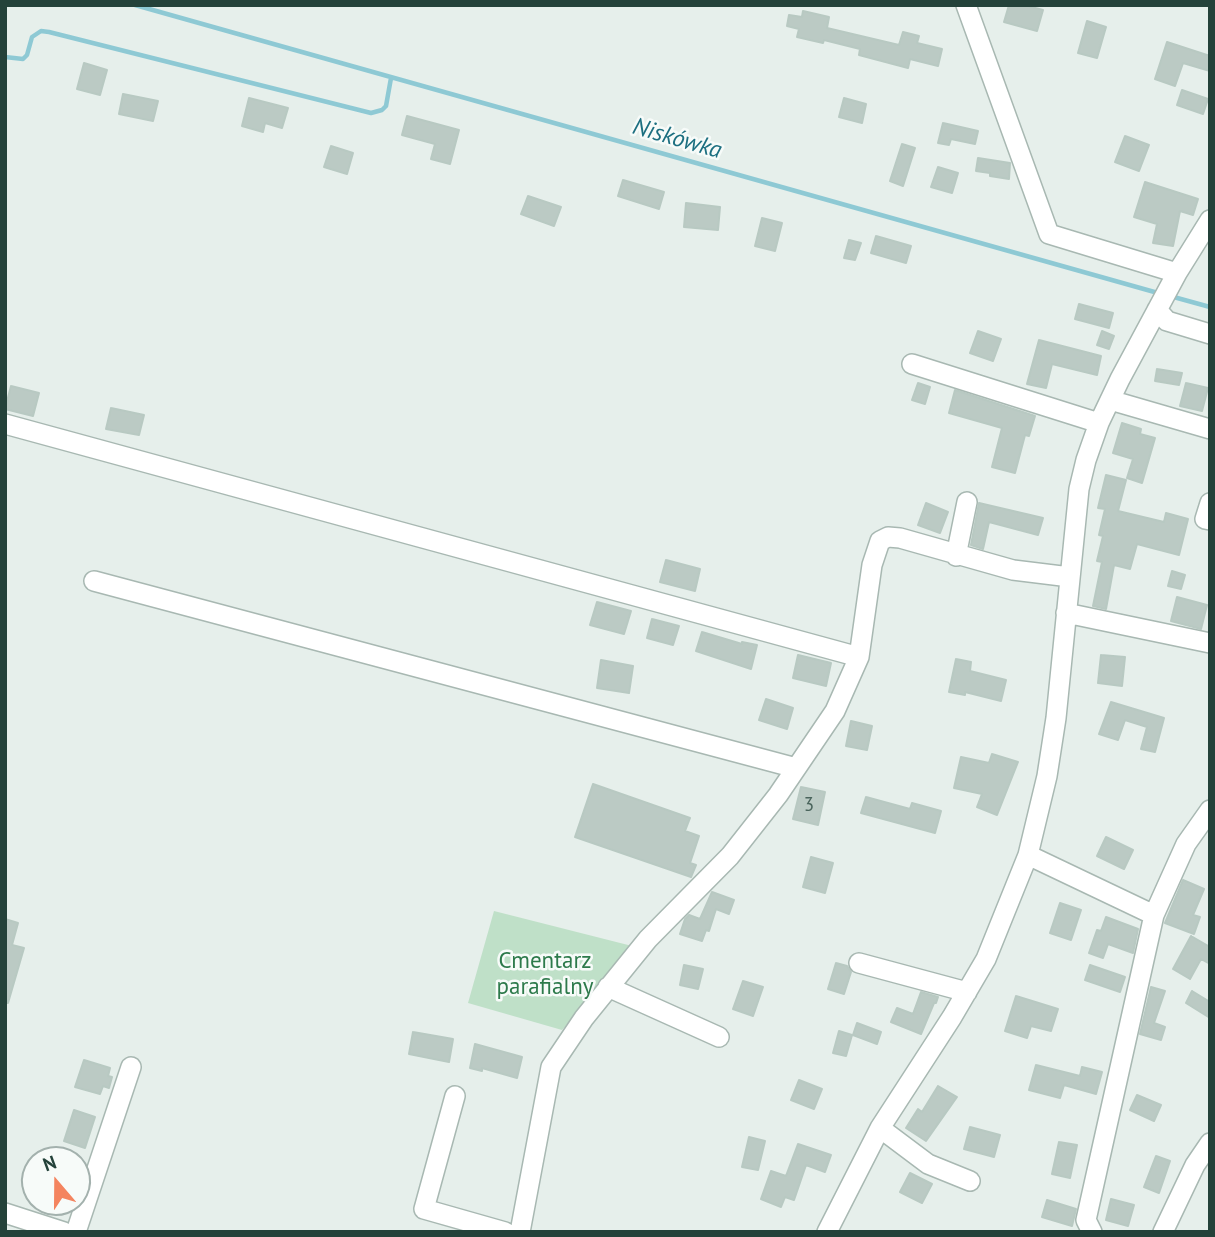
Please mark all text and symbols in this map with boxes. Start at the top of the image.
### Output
water label: Niskówka [629,113,725,165]
house number: 3 [804,795,814,817]
park label: Cmentarz parafialny [497,947,593,1001]
north arrow [21,1146,91,1216]
text: N [40,1150,59,1177]

